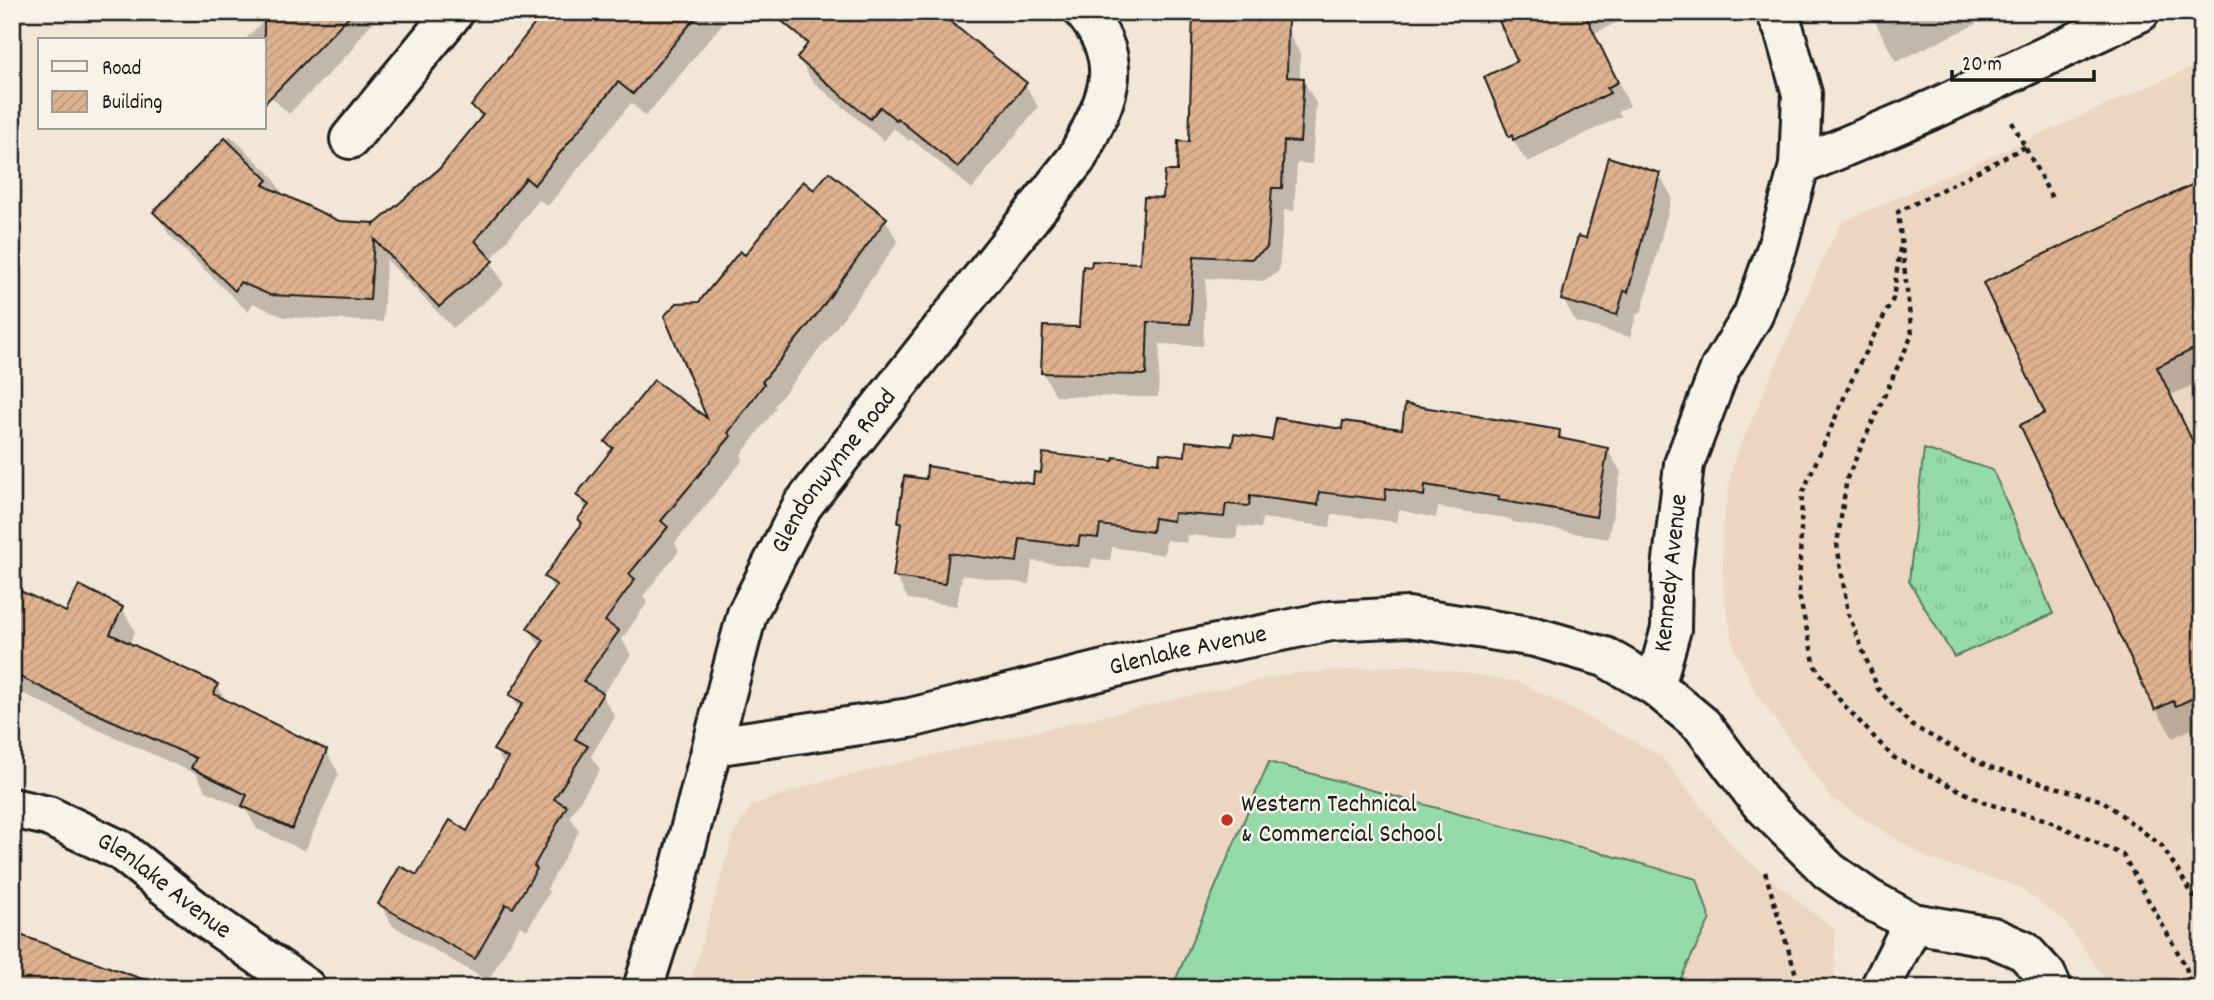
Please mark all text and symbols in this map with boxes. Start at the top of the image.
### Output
legend [38,38,266,130]
scale bar [1952,38,2093,82]
text: 20 m [1962,51,2002,81]
text: Road [102,55,141,85]
text: Building [102,89,162,119]
street label: Glendonwynne Road [762,381,906,560]
street label: Kennedy Avenue [1645,492,1699,654]
street label: Glenlake Avenue [1105,616,1270,687]
place label: Western Technical & Commercial School [1241,787,1442,854]
marker: Western Technical & Commercial School [1219,812,1235,828]
street label: Glenlake Avenue [91,823,239,949]

